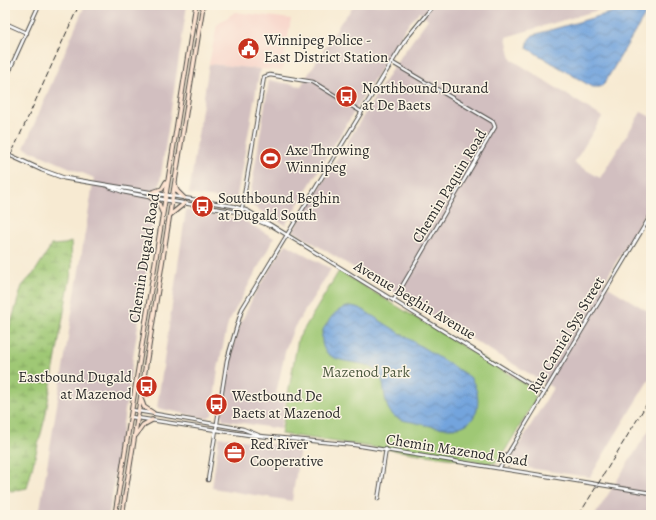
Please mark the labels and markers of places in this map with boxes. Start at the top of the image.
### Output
place label: Winnipeg Police - East District Station [263,30,388,67]
public building icon: Winnipeg Police - East District Station [235,36,261,62]
place label: Northbound Durand at De Baets [362,78,490,115]
bus stop icon: Northbound Durand at De Baets [334,84,360,110]
place label: Axe Throwing Winnipeg [285,140,370,177]
sports icon: Axe Throwing Winnipeg [258,146,284,172]
place label: Southbound Beghin at Dugald South [218,188,340,225]
bus stop icon: Southbound Beghin at Dugald South [189,194,215,220]
place label: Eastbound Dugald at Mazenod [18,367,133,404]
bus stop icon: Eastbound Dugald at Mazenod [134,373,160,399]
place label: Westbound De Baets at Mazenod [231,386,341,423]
bus stop icon: Westbound De Baets at Mazenod [204,392,230,418]
place label: Red River Cooperative [250,434,324,471]
office icon: Red River Cooperative [221,440,247,466]

